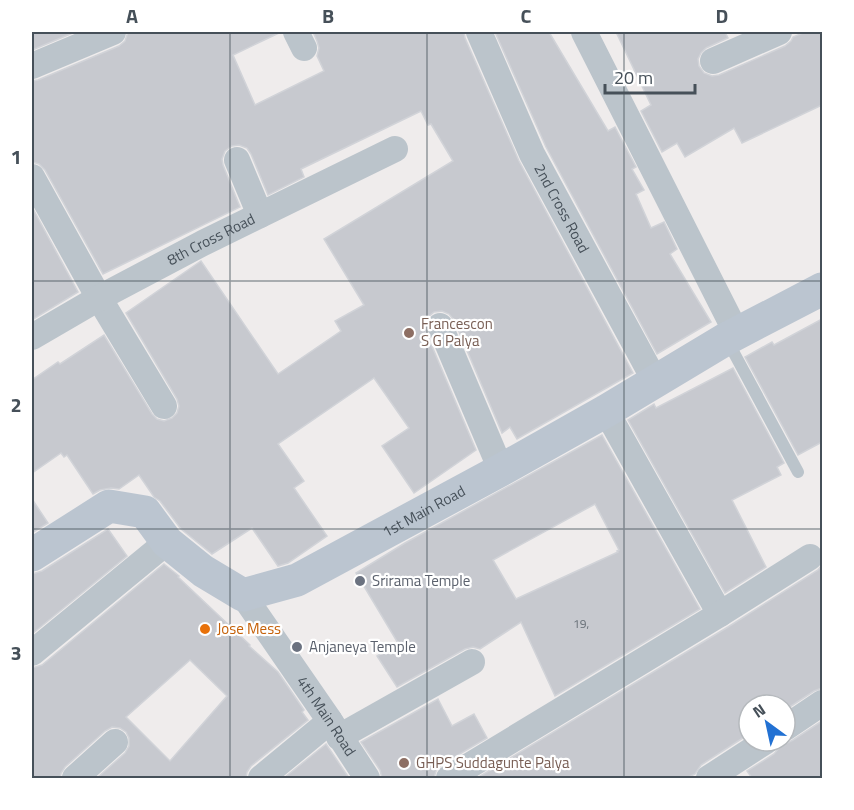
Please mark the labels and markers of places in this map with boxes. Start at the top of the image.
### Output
place label: Francescon S G Palya [421,312,493,352]
marker: Francescon S G Palya [402,326,416,340]
place label: Srirama Temple [372,569,470,592]
marker: Srirama Temple [353,574,367,588]
place label: Jose Mess [217,617,281,640]
marker: Jose Mess [198,622,212,636]
place label: Anjaneya Temple [309,635,416,658]
marker: Anjaneya Temple [290,640,304,654]
place label: GHPS Suddagunte Palya [416,751,570,774]
marker: GHPS Suddagunte Palya [397,756,411,770]

